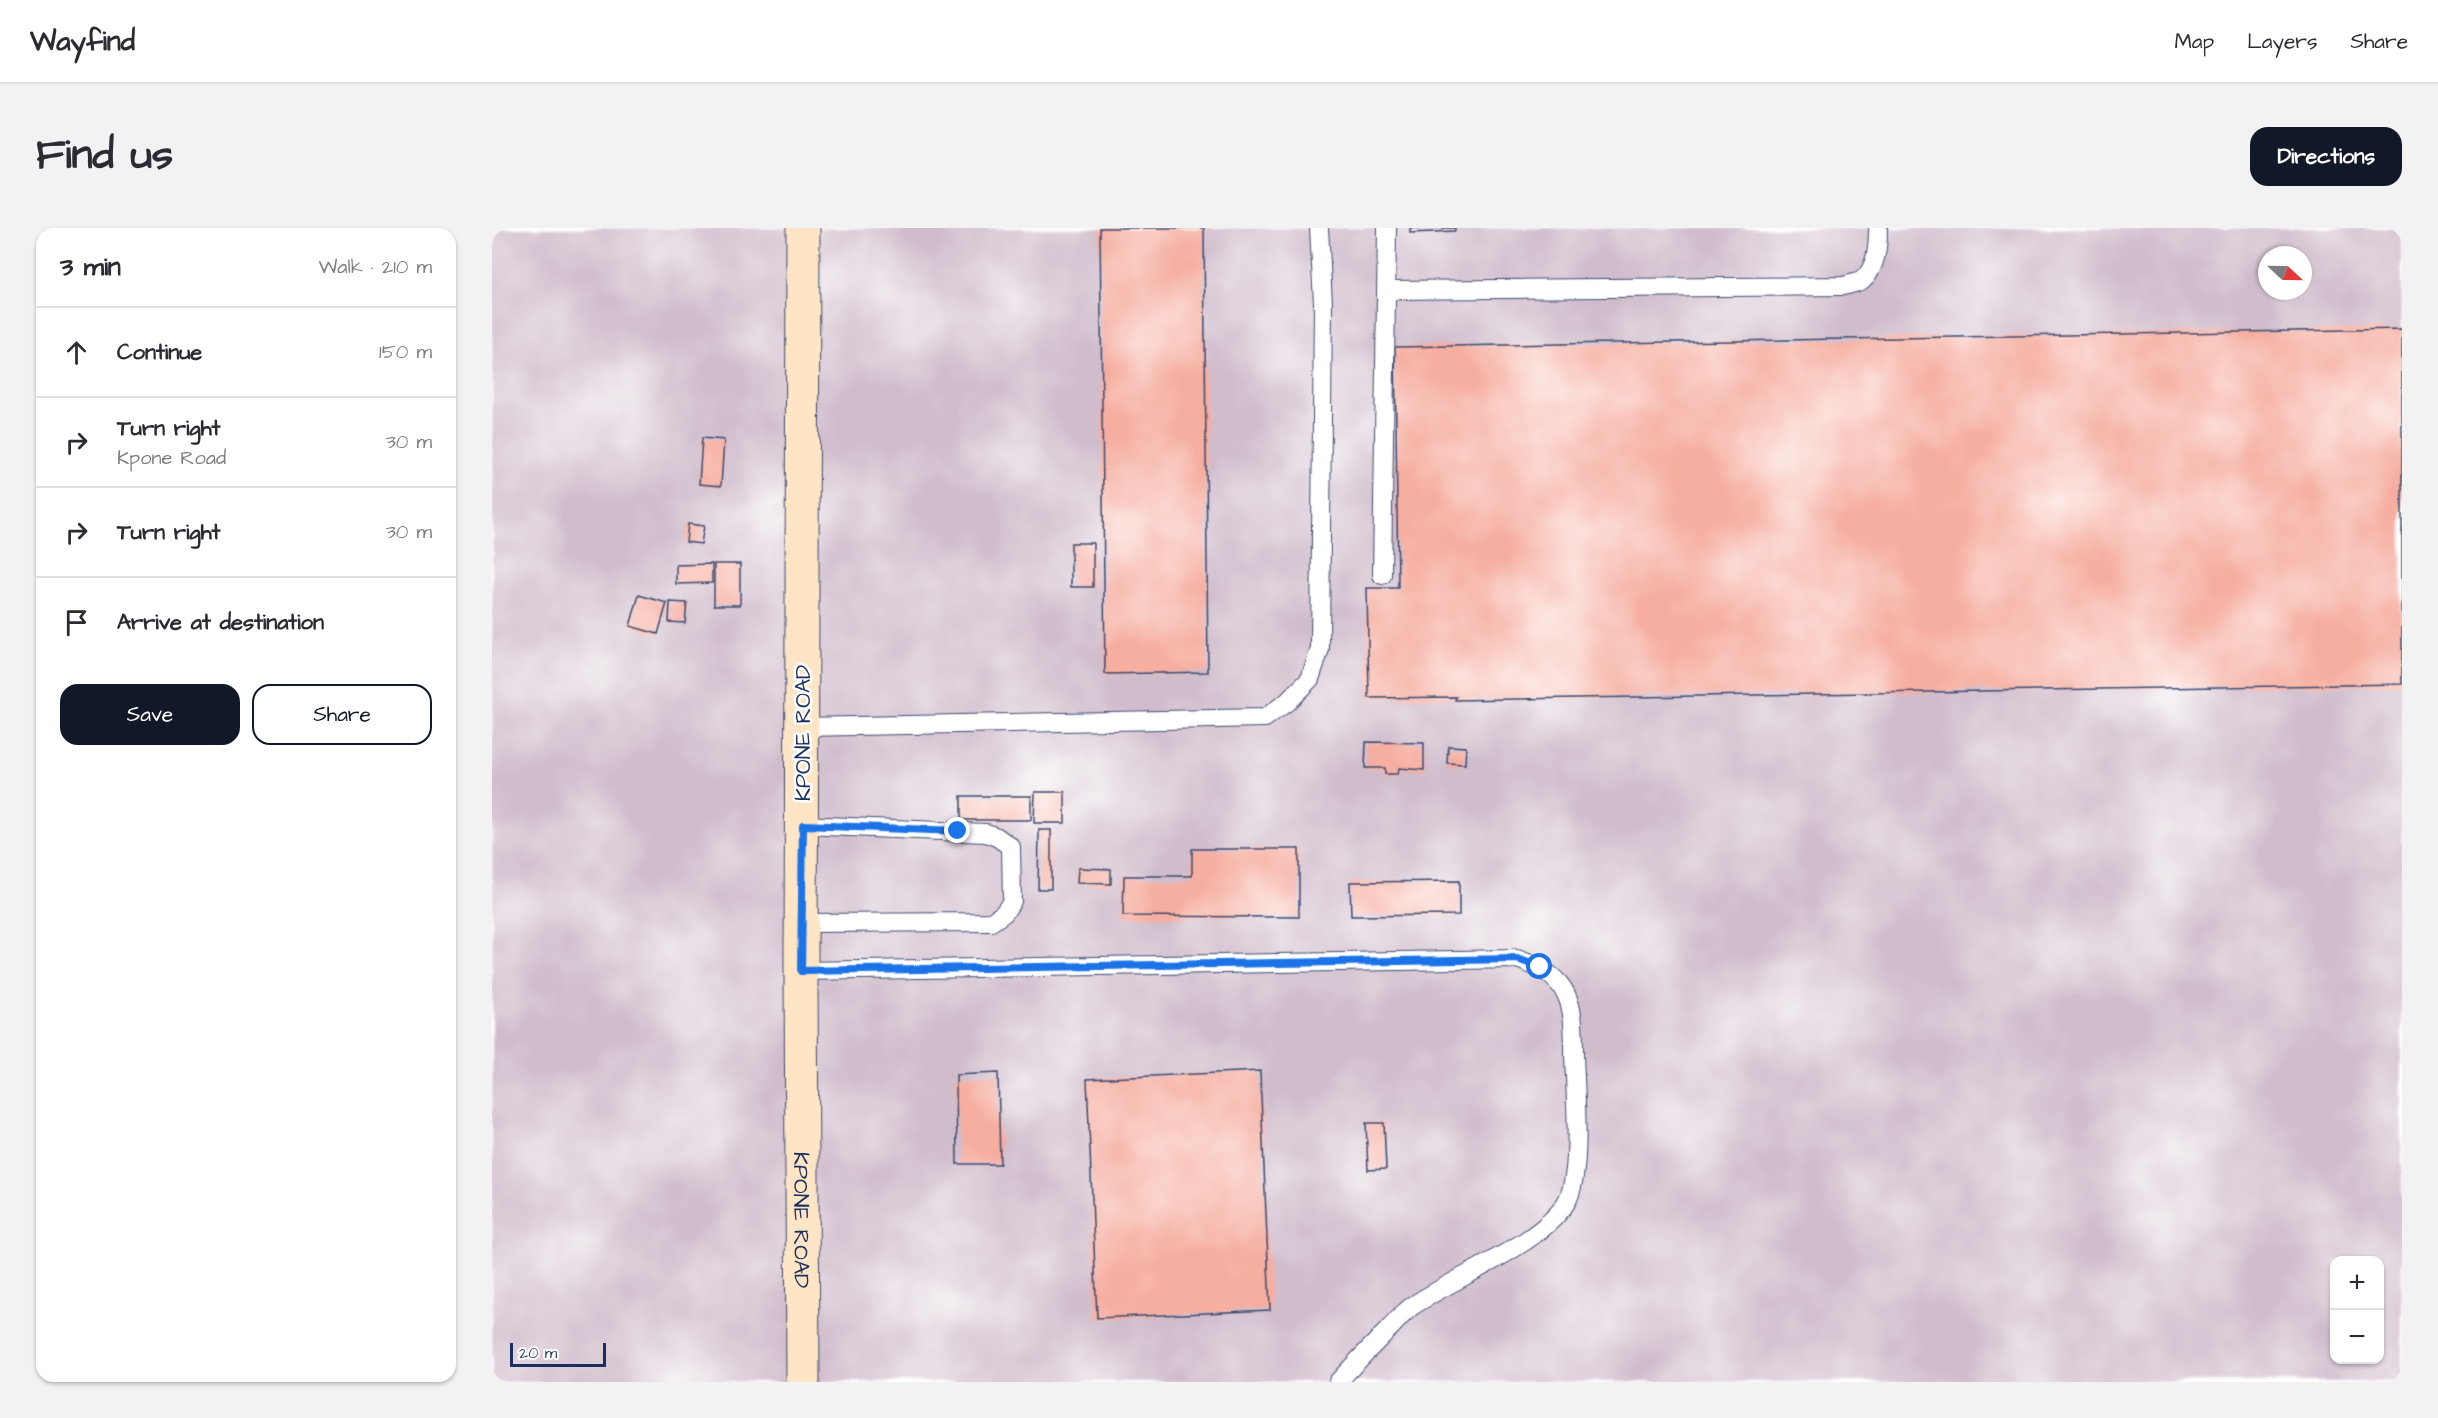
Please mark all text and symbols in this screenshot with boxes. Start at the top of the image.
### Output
text: Wayfind [30,22,135,61]
text: Map [2174,27,2214,56]
text: Layers [2247,27,2317,56]
text: Share [2350,27,2408,56]
text: Find us [36,127,173,185]
button: Directions [2250,127,2402,186]
north arrow [2258,246,2312,300]
text: 3 min [60,249,121,285]
text: Walk · 210 m [319,253,432,281]
icon: ahead [60,336,93,369]
text: Continue [117,337,202,368]
text: 150 m [379,338,432,366]
text: Turn right [117,413,220,444]
icon: right [60,426,93,459]
text: 30 m [386,428,432,456]
text: Kpone Road [117,444,226,472]
icon: right [60,516,93,549]
text: Turn right [117,517,220,548]
text: 30 m [386,518,432,546]
icon: arrive [60,606,93,639]
text: Arrive at destination [117,607,324,638]
street label: KPONE ROAD [788,665,819,801]
button: Save [60,684,240,745]
button: Share [252,684,432,745]
route end [944,817,970,843]
route start [1526,953,1552,979]
street label: KPONE ROAD [785,1152,817,1288]
map controls [2330,1256,2384,1364]
button: + [2330,1256,2384,1310]
button: − [2330,1310,2384,1364]
scale bar [510,1340,606,1368]
text: 20 m [519,1342,557,1364]

